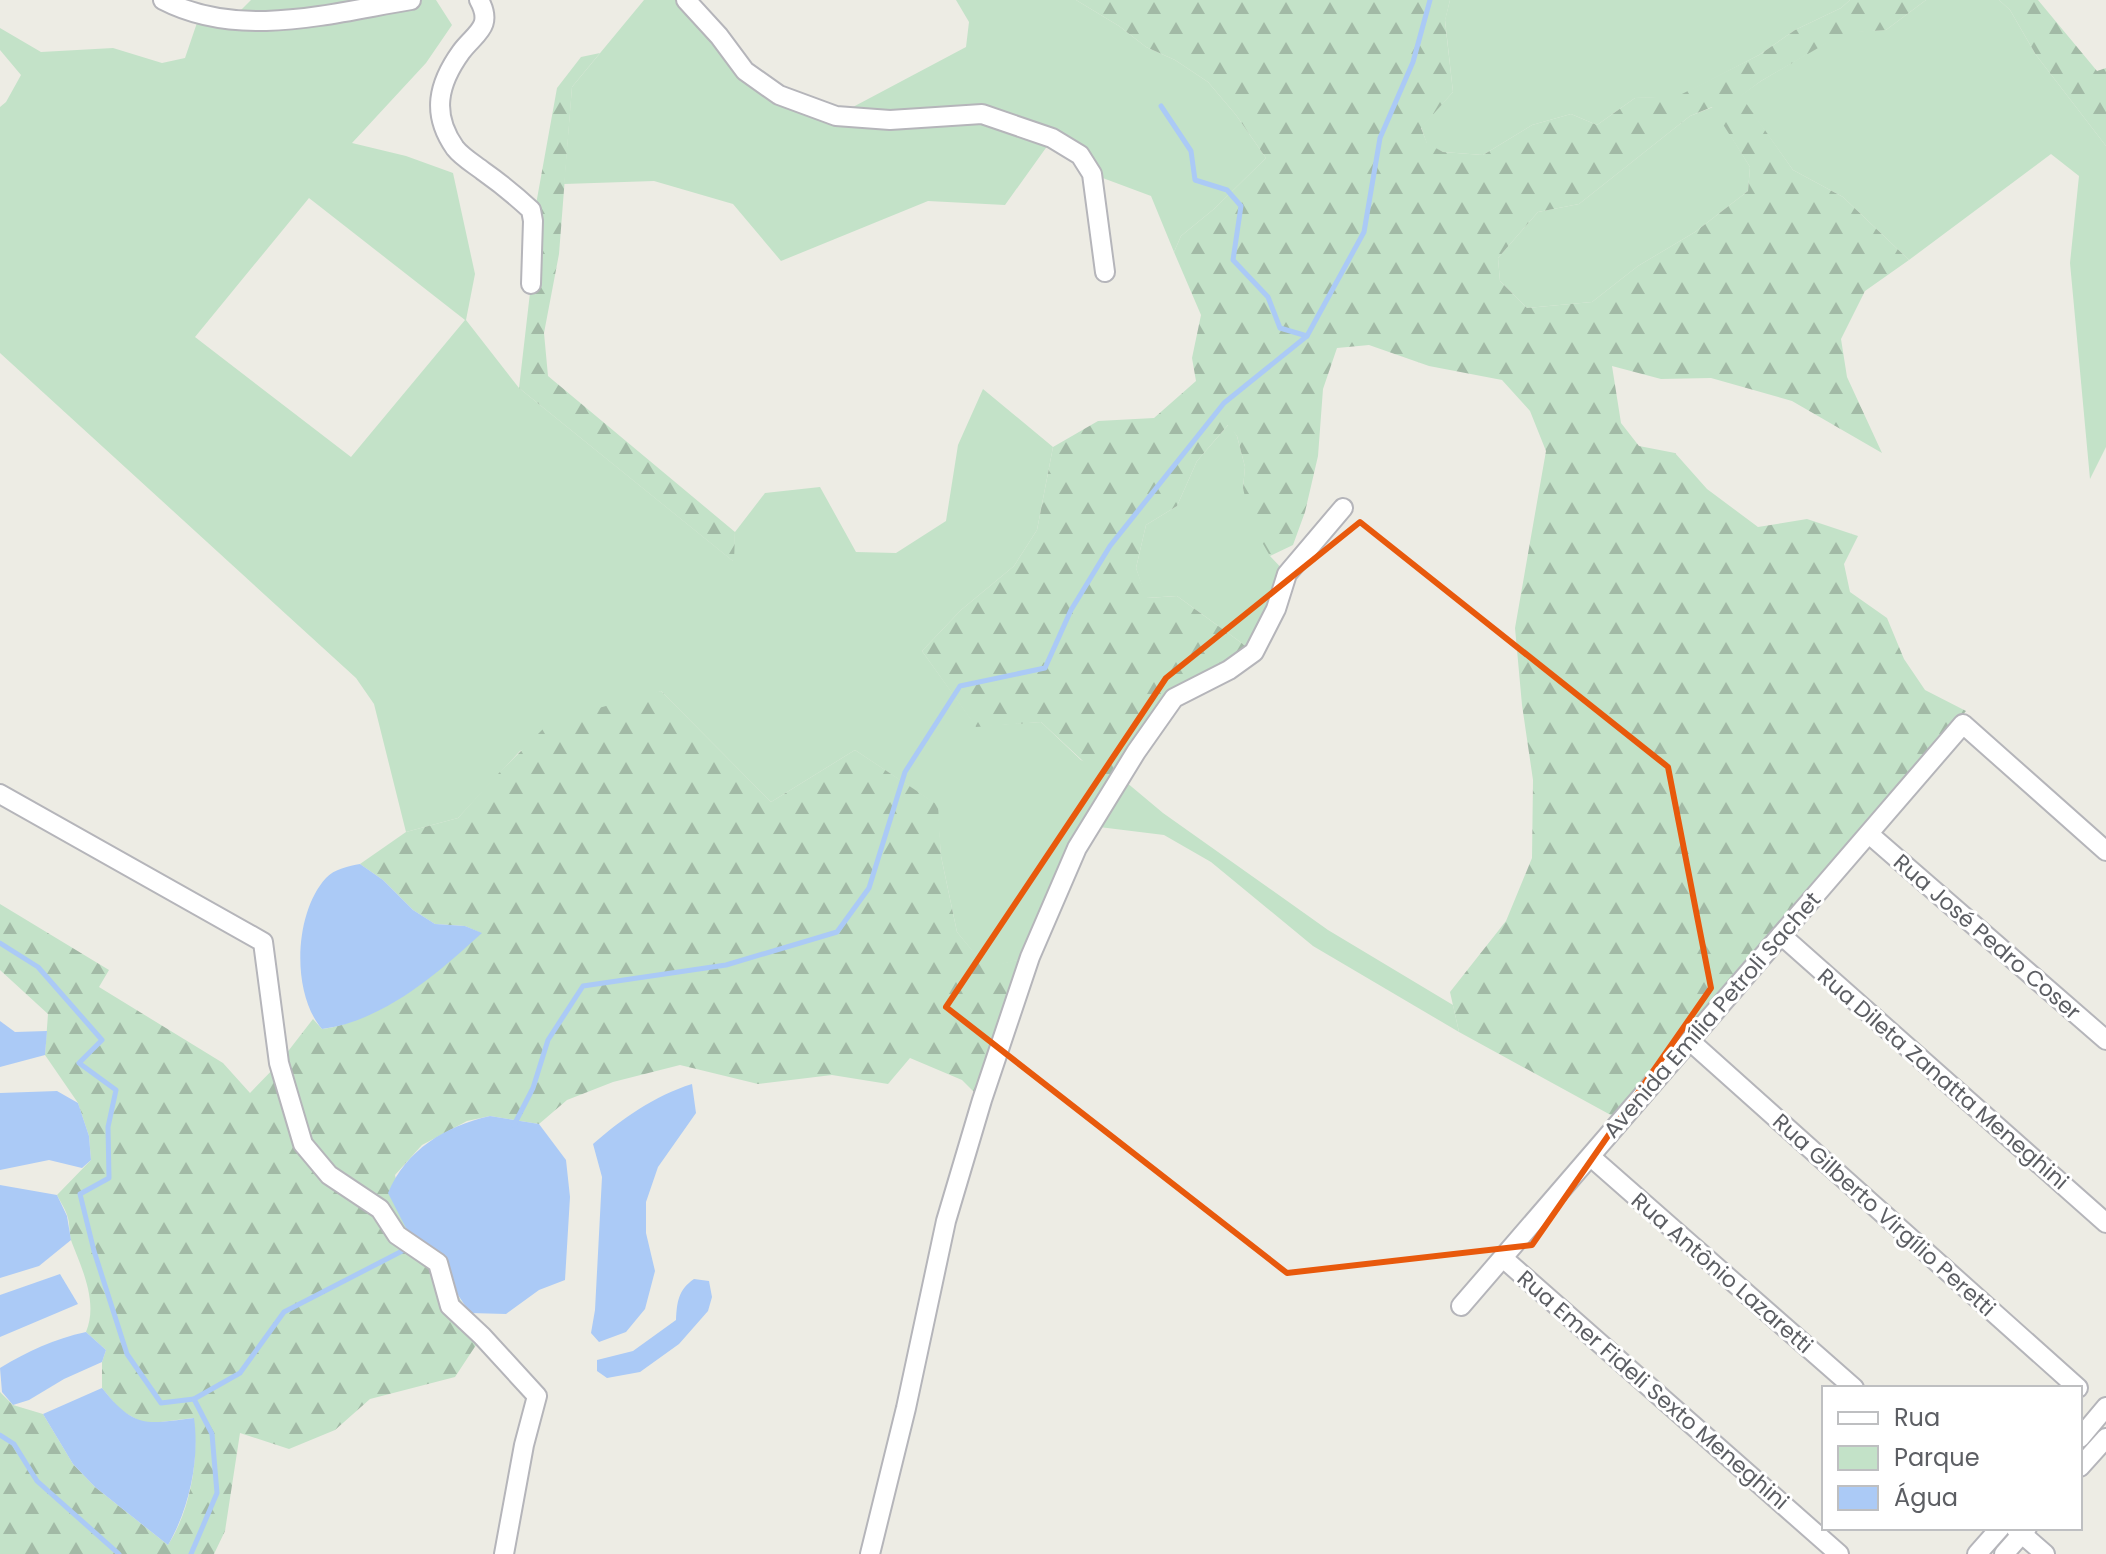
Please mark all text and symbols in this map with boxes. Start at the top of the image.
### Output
street label: Rua José Pedro Coser [1887,847,2087,1027]
street label: Avenida Emília Petroli Sachet [1596,885,1828,1145]
street label: Rua Dileta Zanatta Meneghini [1811,961,2075,1197]
street label: Rua Gilberto Virgílio Peretti [1766,1106,2002,1324]
street label: Rua Antônio Lazaretti [1625,1185,1819,1361]
street label: Rua Emer Fideli Sexto Meneghini [1510,1263,1796,1517]
legend [1822,1386,2082,1530]
text: Rua [1894,1401,1940,1434]
text: Parque [1894,1441,1980,1474]
text: Água [1894,1481,1958,1514]

